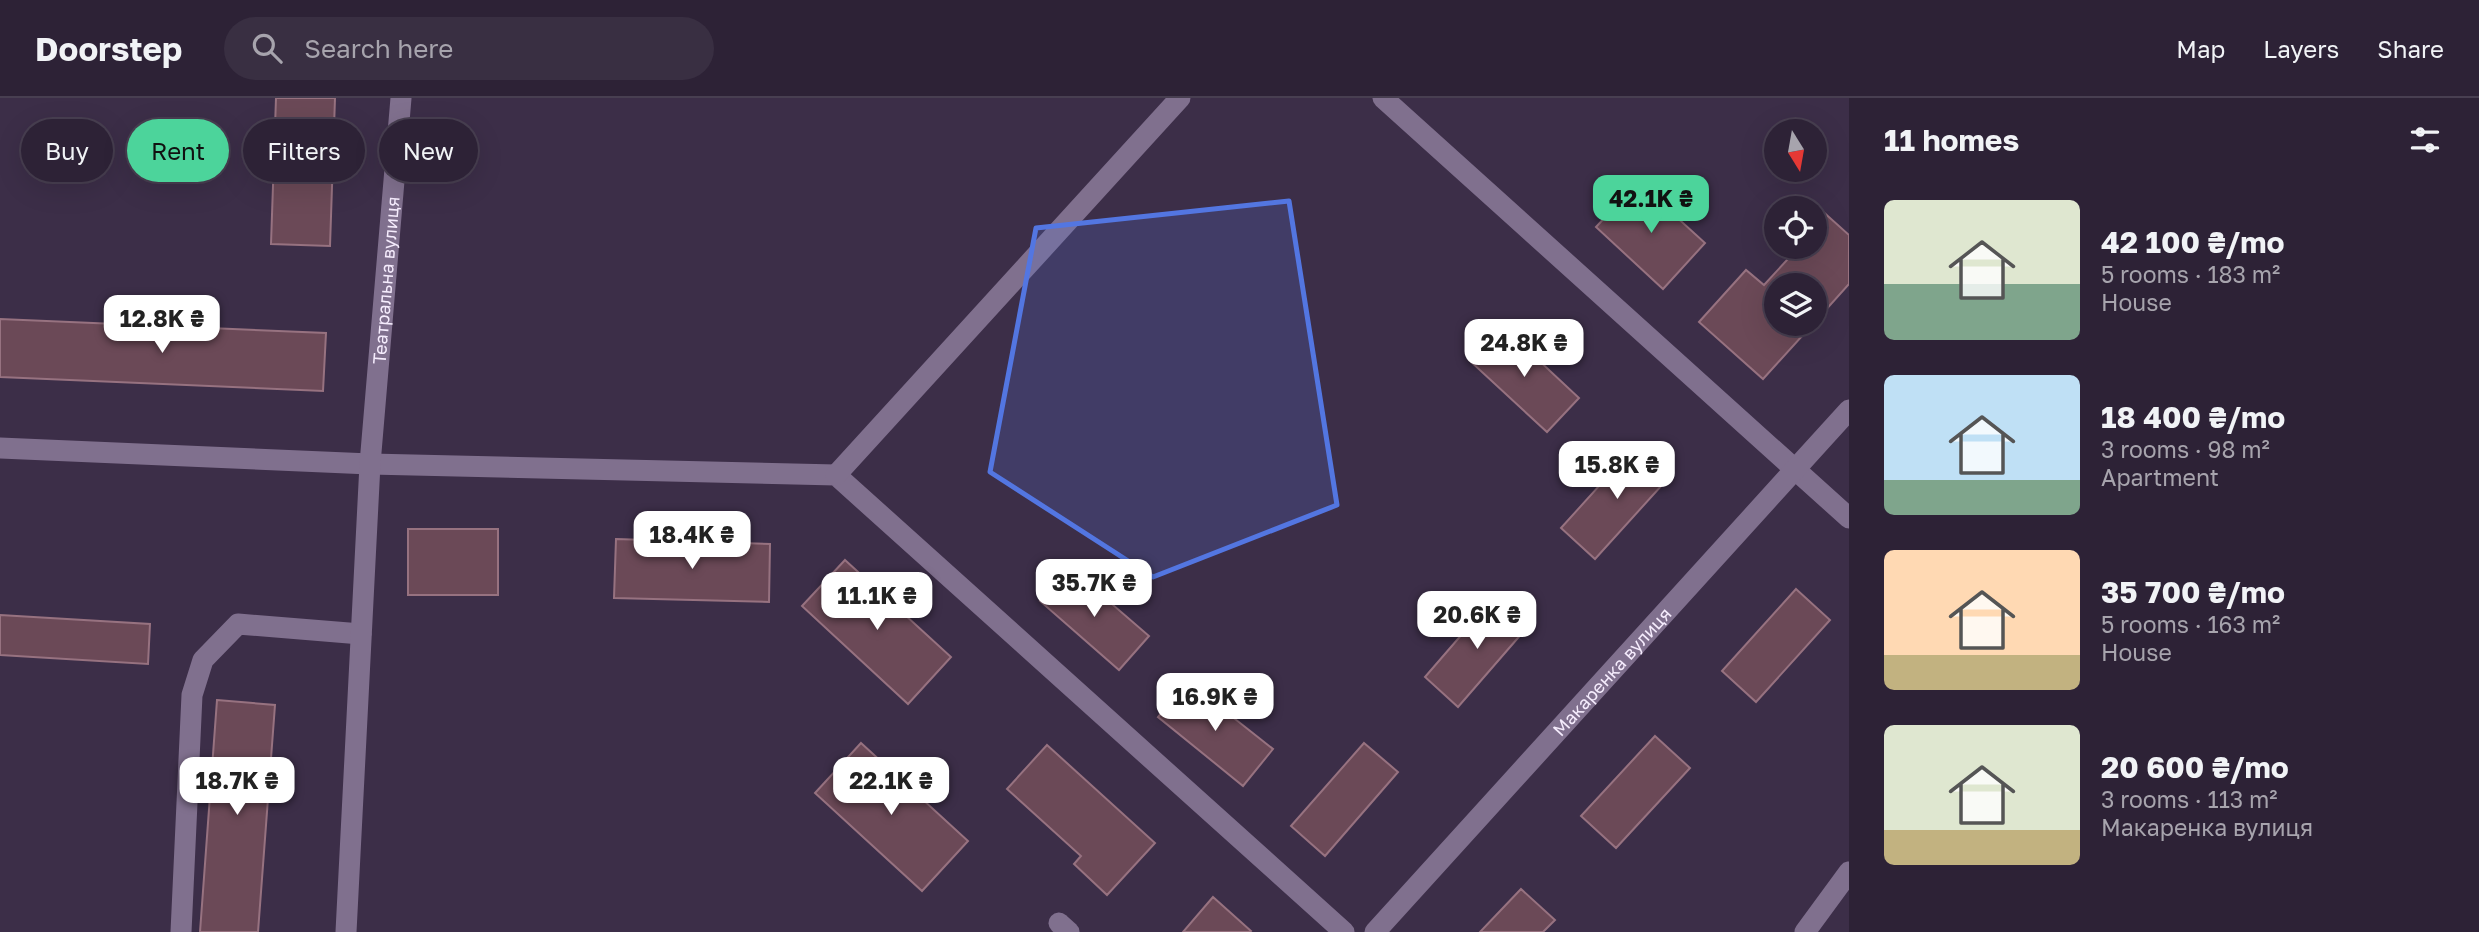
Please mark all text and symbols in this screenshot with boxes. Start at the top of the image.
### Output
search box [224,17,714,80]
text: Doorstep [35,29,182,68]
icon: search [248,29,286,67]
text: Search here [304,33,453,64]
text: Map [2176,34,2225,63]
text: Layers [2263,34,2339,63]
text: Share [2377,34,2444,63]
chip: Buy [21,119,113,182]
chip: Rent [127,119,229,182]
chip: Filters [243,119,365,182]
chip: New [379,119,478,182]
north arrow [1764,119,1827,182]
map controls [1764,119,1827,336]
icon: filters [2406,121,2444,159]
text: 11 homes [1884,122,2019,158]
pin: 42.1K ₴ [1586,176,1716,235]
text: 42.1K ₴ [1609,184,1693,212]
street label: Театральна вулиця [367,195,404,365]
button: locate [1764,196,1827,259]
text: 42 100 ₴/mo [2101,224,2284,260]
icon: home [1940,228,2024,312]
text: 5 rooms · 183 m² [2101,260,2280,288]
button: layers [1764,273,1827,336]
text: House [2101,288,2172,316]
pin: 12.8K ₴ [97,296,227,355]
text: 12.8K ₴ [120,304,204,332]
pin: 24.8K ₴ [1459,320,1589,379]
text: 24.8K ₴ [1481,328,1567,356]
text: 18 400 ₴/mo [2101,399,2285,435]
icon: home [1940,403,2024,487]
text: 3 rooms · 98 m² [2101,435,2270,463]
pin: 15.8K ₴ [1552,442,1682,501]
text: 15.8K ₴ [1575,450,1659,478]
text: Apartment [2101,463,2219,491]
pin: 18.4K ₴ [627,512,757,571]
text: 18.4K ₴ [650,520,734,548]
pin: 35.7K ₴ [1029,560,1159,619]
text: 35.7K ₴ [1052,568,1136,596]
pin: 11.1K ₴ [812,573,942,632]
text: 35 700 ₴/mo [2101,574,2285,610]
icon: home [1940,578,2024,662]
text: 11.1K ₴ [837,581,917,609]
pin: 20.6K ₴ [1412,592,1542,651]
text: 20.6K ₴ [1433,600,1521,628]
street label: Макаренка вулиця [1548,603,1676,740]
text: 5 rooms · 163 m² [2101,610,2280,638]
text: House [2101,638,2172,666]
pin: 16.9K ₴ [1150,674,1280,733]
text: 16.9K ₴ [1173,682,1257,710]
text: 20 600 ₴/mo [2101,749,2289,785]
icon: home [1940,753,2024,837]
pin: 18.7K ₴ [172,758,302,817]
pin: 22.1K ₴ [826,758,956,817]
text: 18.7K ₴ [196,766,278,794]
text: 22.1K ₴ [849,766,933,794]
text: 3 rooms · 113 m² [2101,785,2278,813]
text: Макаренка вулиця [2101,813,2313,841]

